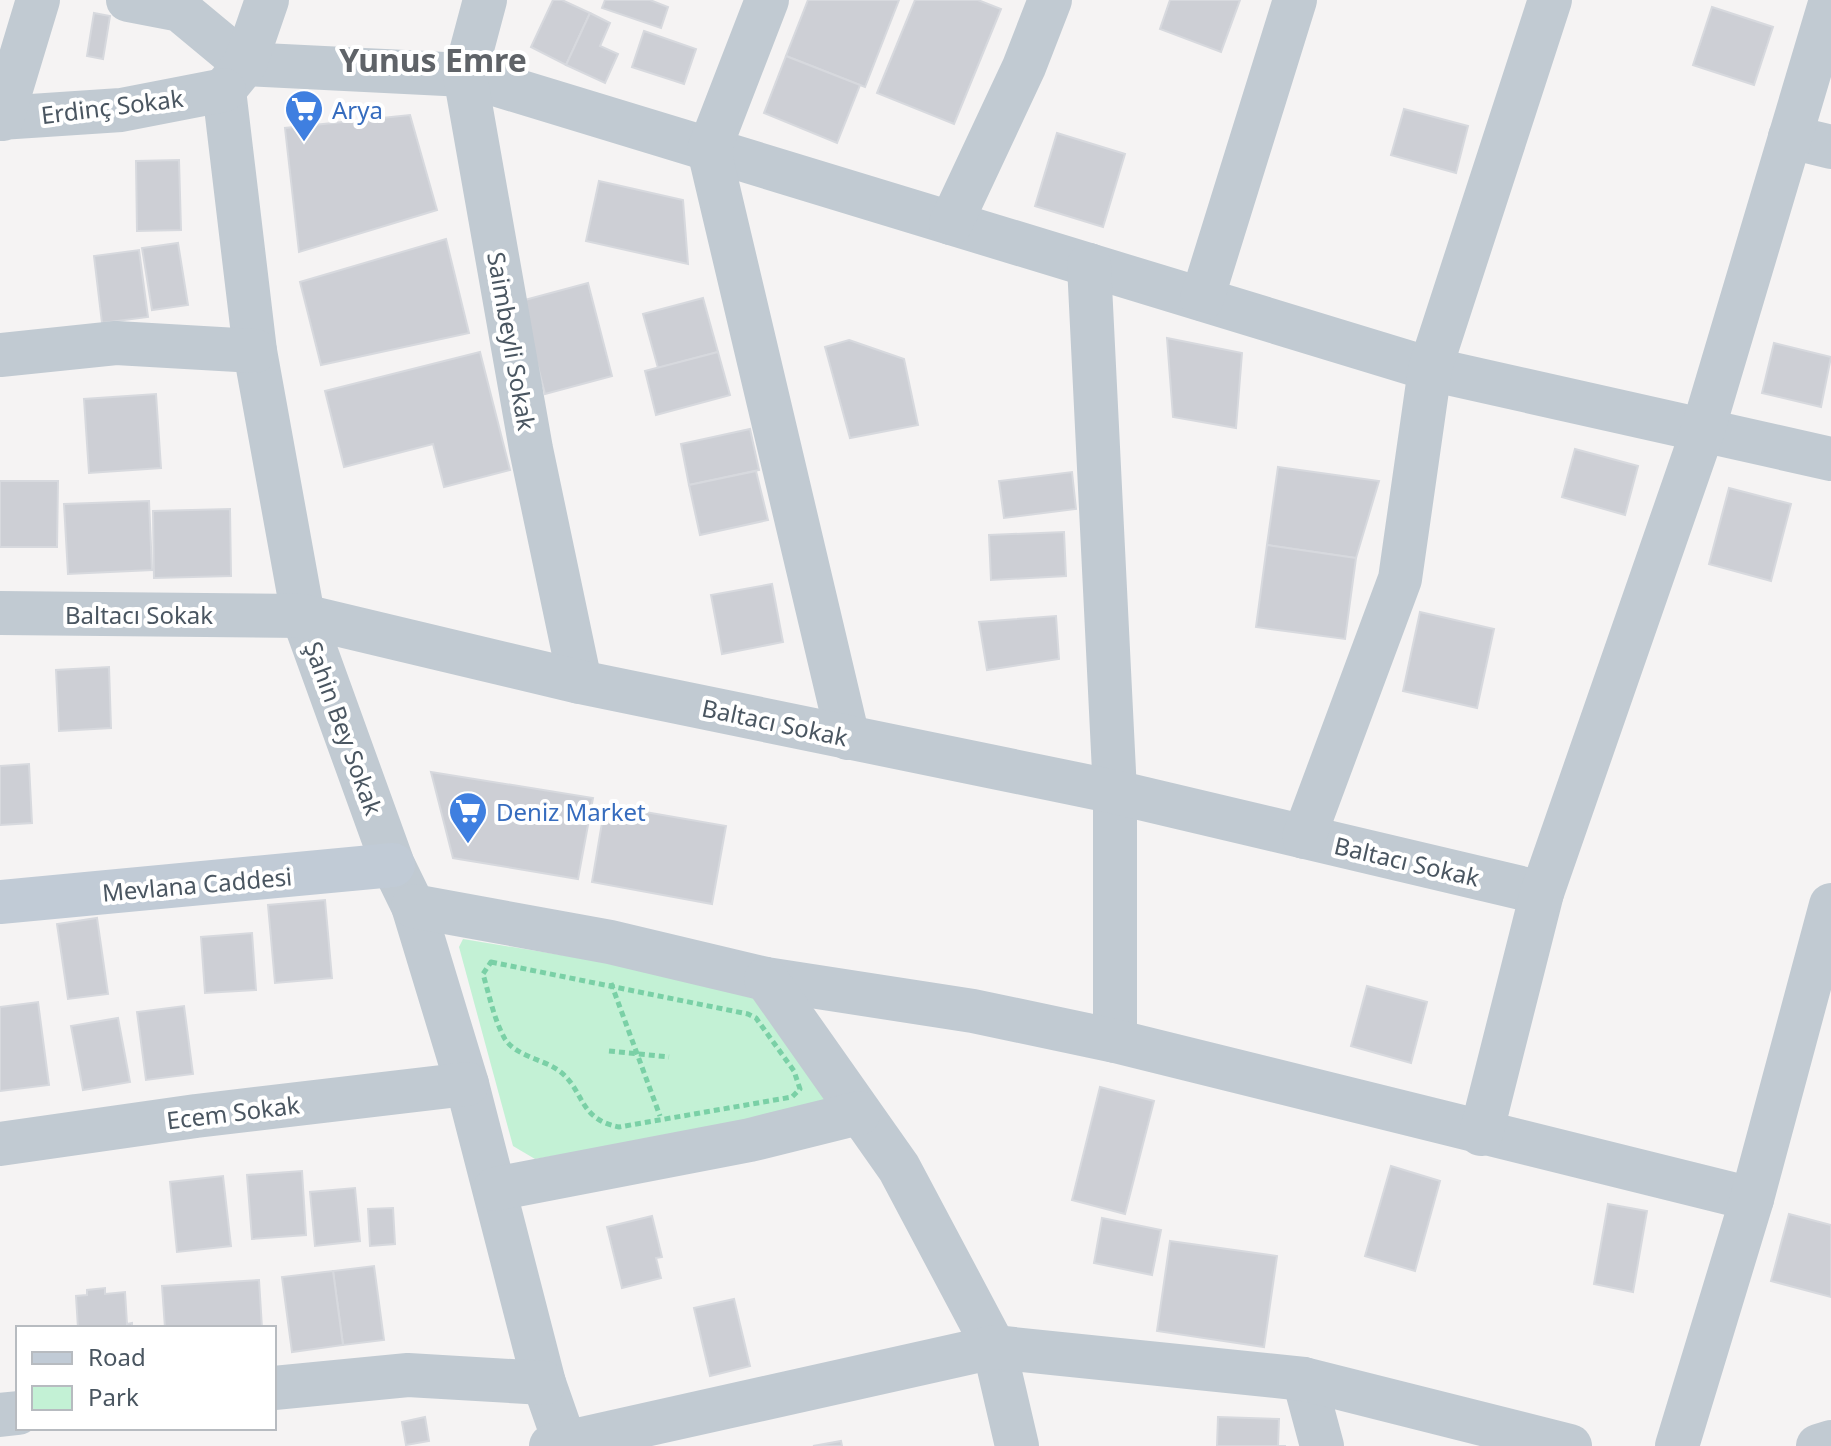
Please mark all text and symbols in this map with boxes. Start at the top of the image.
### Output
district label: Yunus Emre [339,38,527,81]
street label: Erdinç Sokak [39,81,185,131]
supermarket icon: Arya [283,88,325,143]
place label: Arya [332,93,383,126]
street label: Saimbeyli Sokak [480,249,544,433]
street label: Baltacı Sokak [65,598,213,631]
street label: Şahin Bey Sokak [297,637,391,820]
street label: Baltacı Sokak [699,690,851,754]
supermarket icon: Deniz Market [447,790,489,845]
place label: Deniz Market [496,795,646,828]
street label: Baltacı Sokak [1331,828,1483,894]
street label: Mevlana Caddesi [101,859,293,909]
street label: Ecem Sokak [165,1087,302,1137]
legend [16,1326,276,1430]
text: Road [88,1340,146,1373]
text: Park [88,1380,139,1413]

